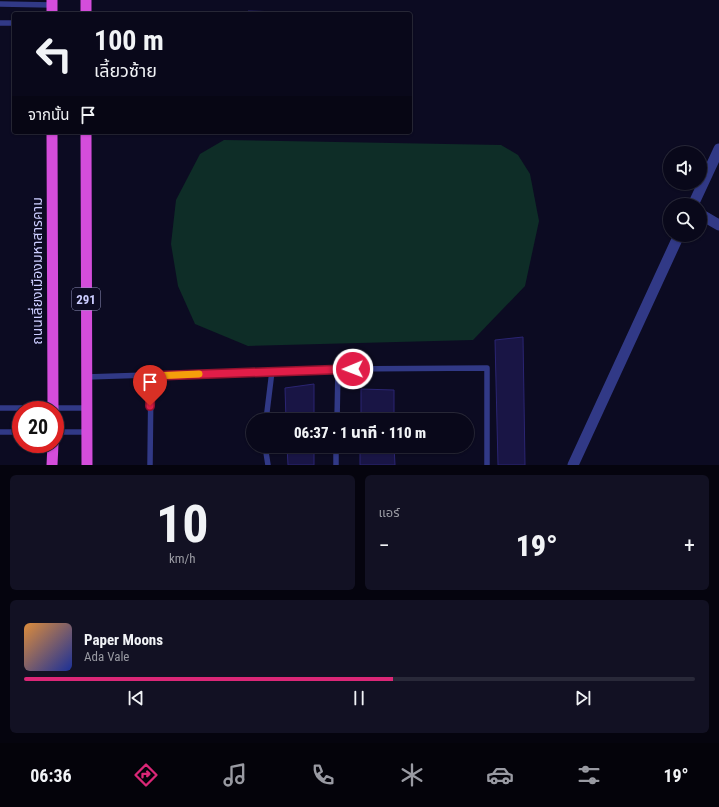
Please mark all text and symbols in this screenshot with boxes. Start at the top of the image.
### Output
text: 100 m [94,24,164,57]
icon: left [28,28,80,80]
text: เลี้ยวซ้าย [94,60,157,81]
icon: arrive [77,104,99,126]
text: จากนั้น [28,106,69,124]
map controls [663,146,707,242]
button: sound [663,146,707,190]
street label: ถนนเลี่ยงเมืองมหาสารคาม [27,197,45,345]
button: search [663,198,707,242]
road number: 291 [72,288,100,310]
position arrow [332,348,374,390]
pin [133,365,167,406]
icon: arrive [139,371,161,393]
speed limit sign: 20 [12,401,64,453]
text: 06:37 · 1 นาที · 110 m [294,424,426,442]
text: 10 [156,494,209,555]
text: แอร์ [379,505,400,520]
text: 19° [516,528,558,563]
text: − [379,533,390,558]
text: + [684,533,695,558]
text: km/h [169,551,196,566]
text: Paper Moons [84,631,163,649]
text: Ada Vale [84,649,129,664]
icon: previous [125,687,147,709]
icon: pause [348,687,370,709]
icon: next [572,687,594,709]
icon: directions [132,761,160,789]
icon: music [221,761,249,789]
icon: phone [309,761,337,789]
icon: climate [398,761,426,789]
icon: car [486,761,514,789]
icon: filters [575,761,603,789]
text: 06:36 [30,765,72,786]
text: 19° [663,765,689,786]

